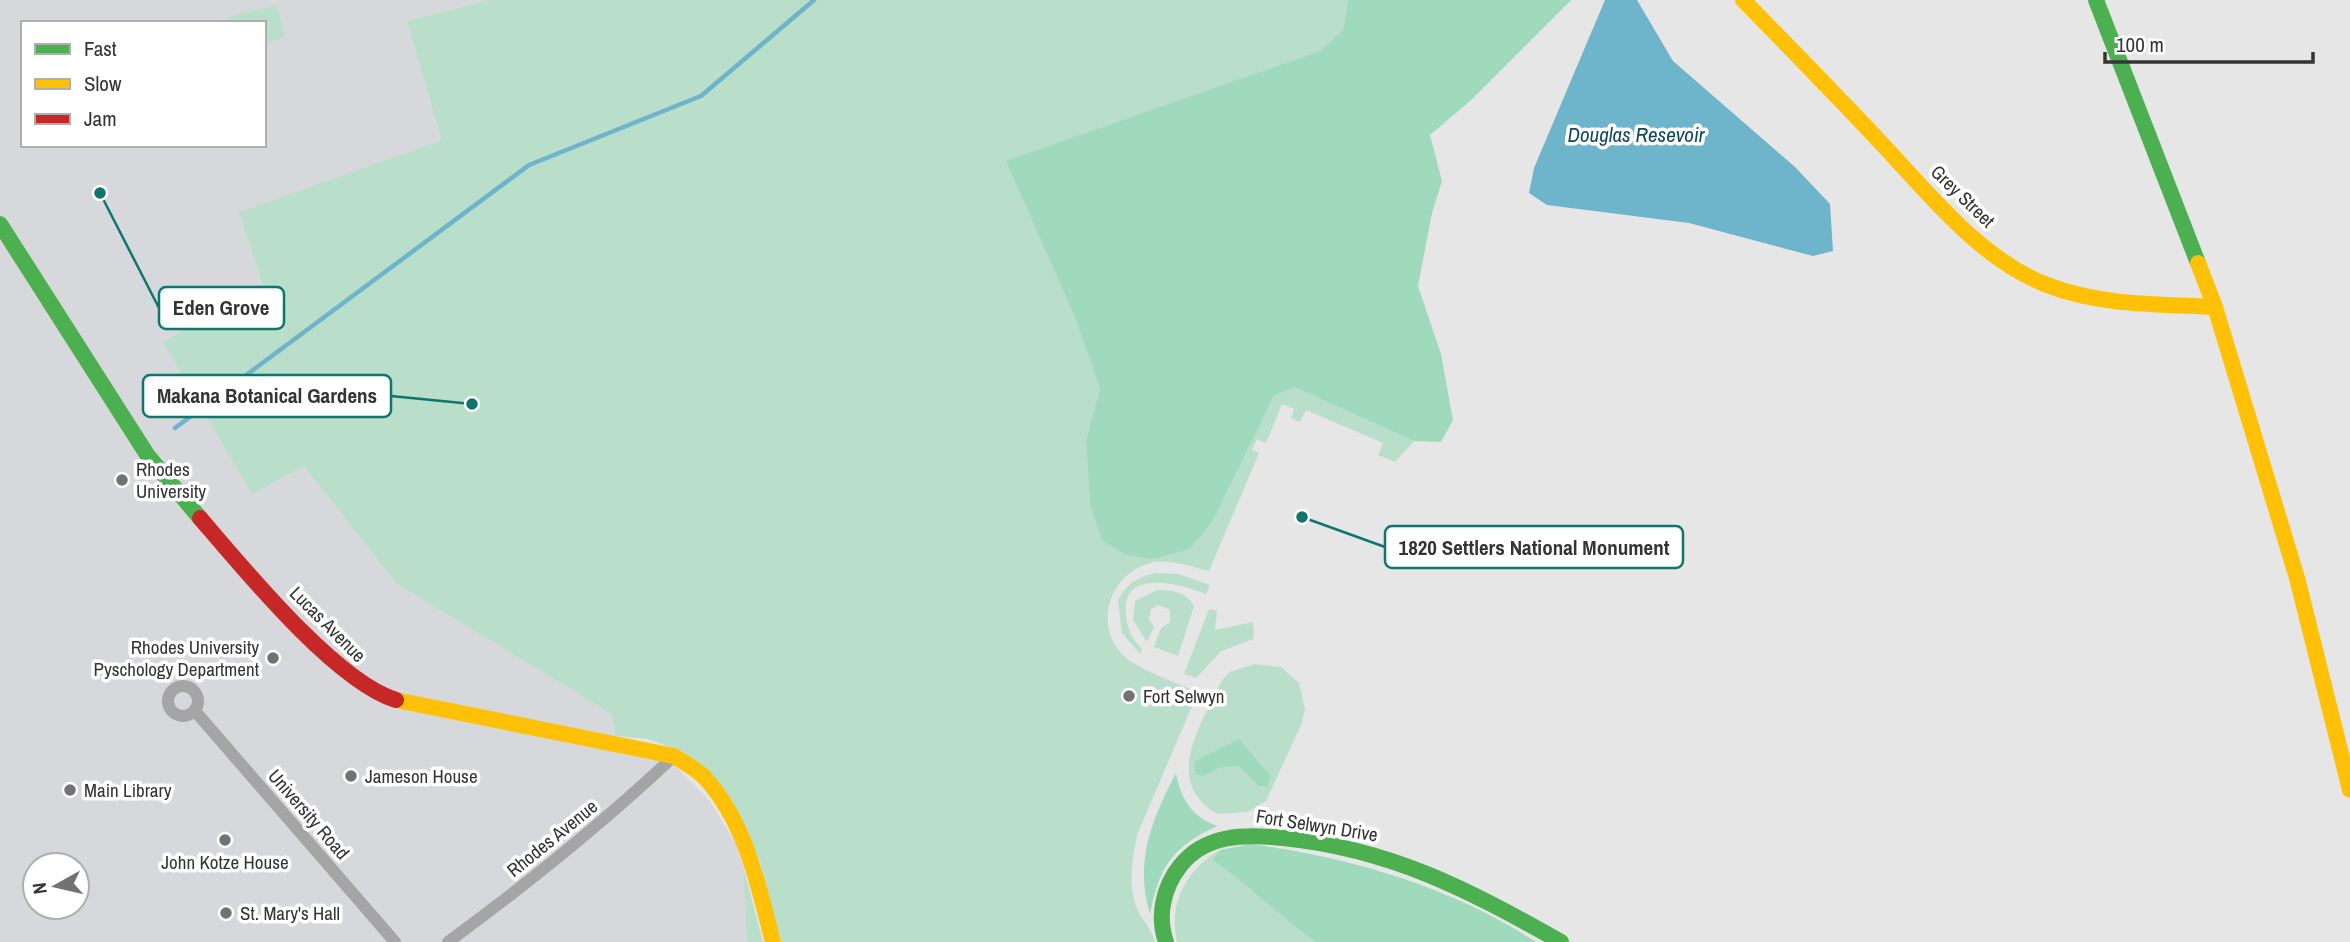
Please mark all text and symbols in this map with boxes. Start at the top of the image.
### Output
legend [21,21,266,147]
scale bar [2105,21,2313,65]
text: 100 m [2116,30,2164,59]
text: Fast [84,34,117,63]
text: Slow [84,69,122,98]
text: Jam [84,104,117,133]
water label: Douglas Resevoir [1568,120,1706,149]
street label: Grey Street [1925,159,2001,233]
callout: Eden Grove [159,287,284,329]
text: Eden Grove [173,293,269,322]
callout: Makana Botanical Gardens [143,375,391,417]
text: Makana Botanical Gardens [157,381,377,410]
place label: Rhodes University [136,456,206,504]
marker: Rhodes University [114,472,130,488]
callout: 1820 Settlers National Monument [1385,526,1683,568]
text: 1820 Settlers National Monument [1399,533,1670,562]
street label: Lucas Avenue [284,580,372,668]
place label: Rhodes University Pyschology Department [94,634,260,682]
marker: Rhodes University Pyschology Department [265,650,281,666]
place label: Fort Selwyn [1143,683,1225,709]
marker: Fort Selwyn [1121,688,1137,704]
street label: University Road [263,763,355,865]
place label: Jameson House [365,763,478,789]
marker: Jameson House [343,768,359,784]
place label: Main Library [84,777,172,803]
marker: Main Library [62,782,78,798]
street label: Rhodes Avenue [501,793,603,883]
street label: Fort Selwyn Drive [1254,803,1380,847]
marker: John Kotze House [217,832,233,848]
place label: John Kotze House [161,849,289,875]
north arrow [21,851,91,921]
text: N [26,881,53,896]
place label: St. Mary's Hall [240,900,340,926]
marker: St. Mary's Hall [218,905,234,921]

